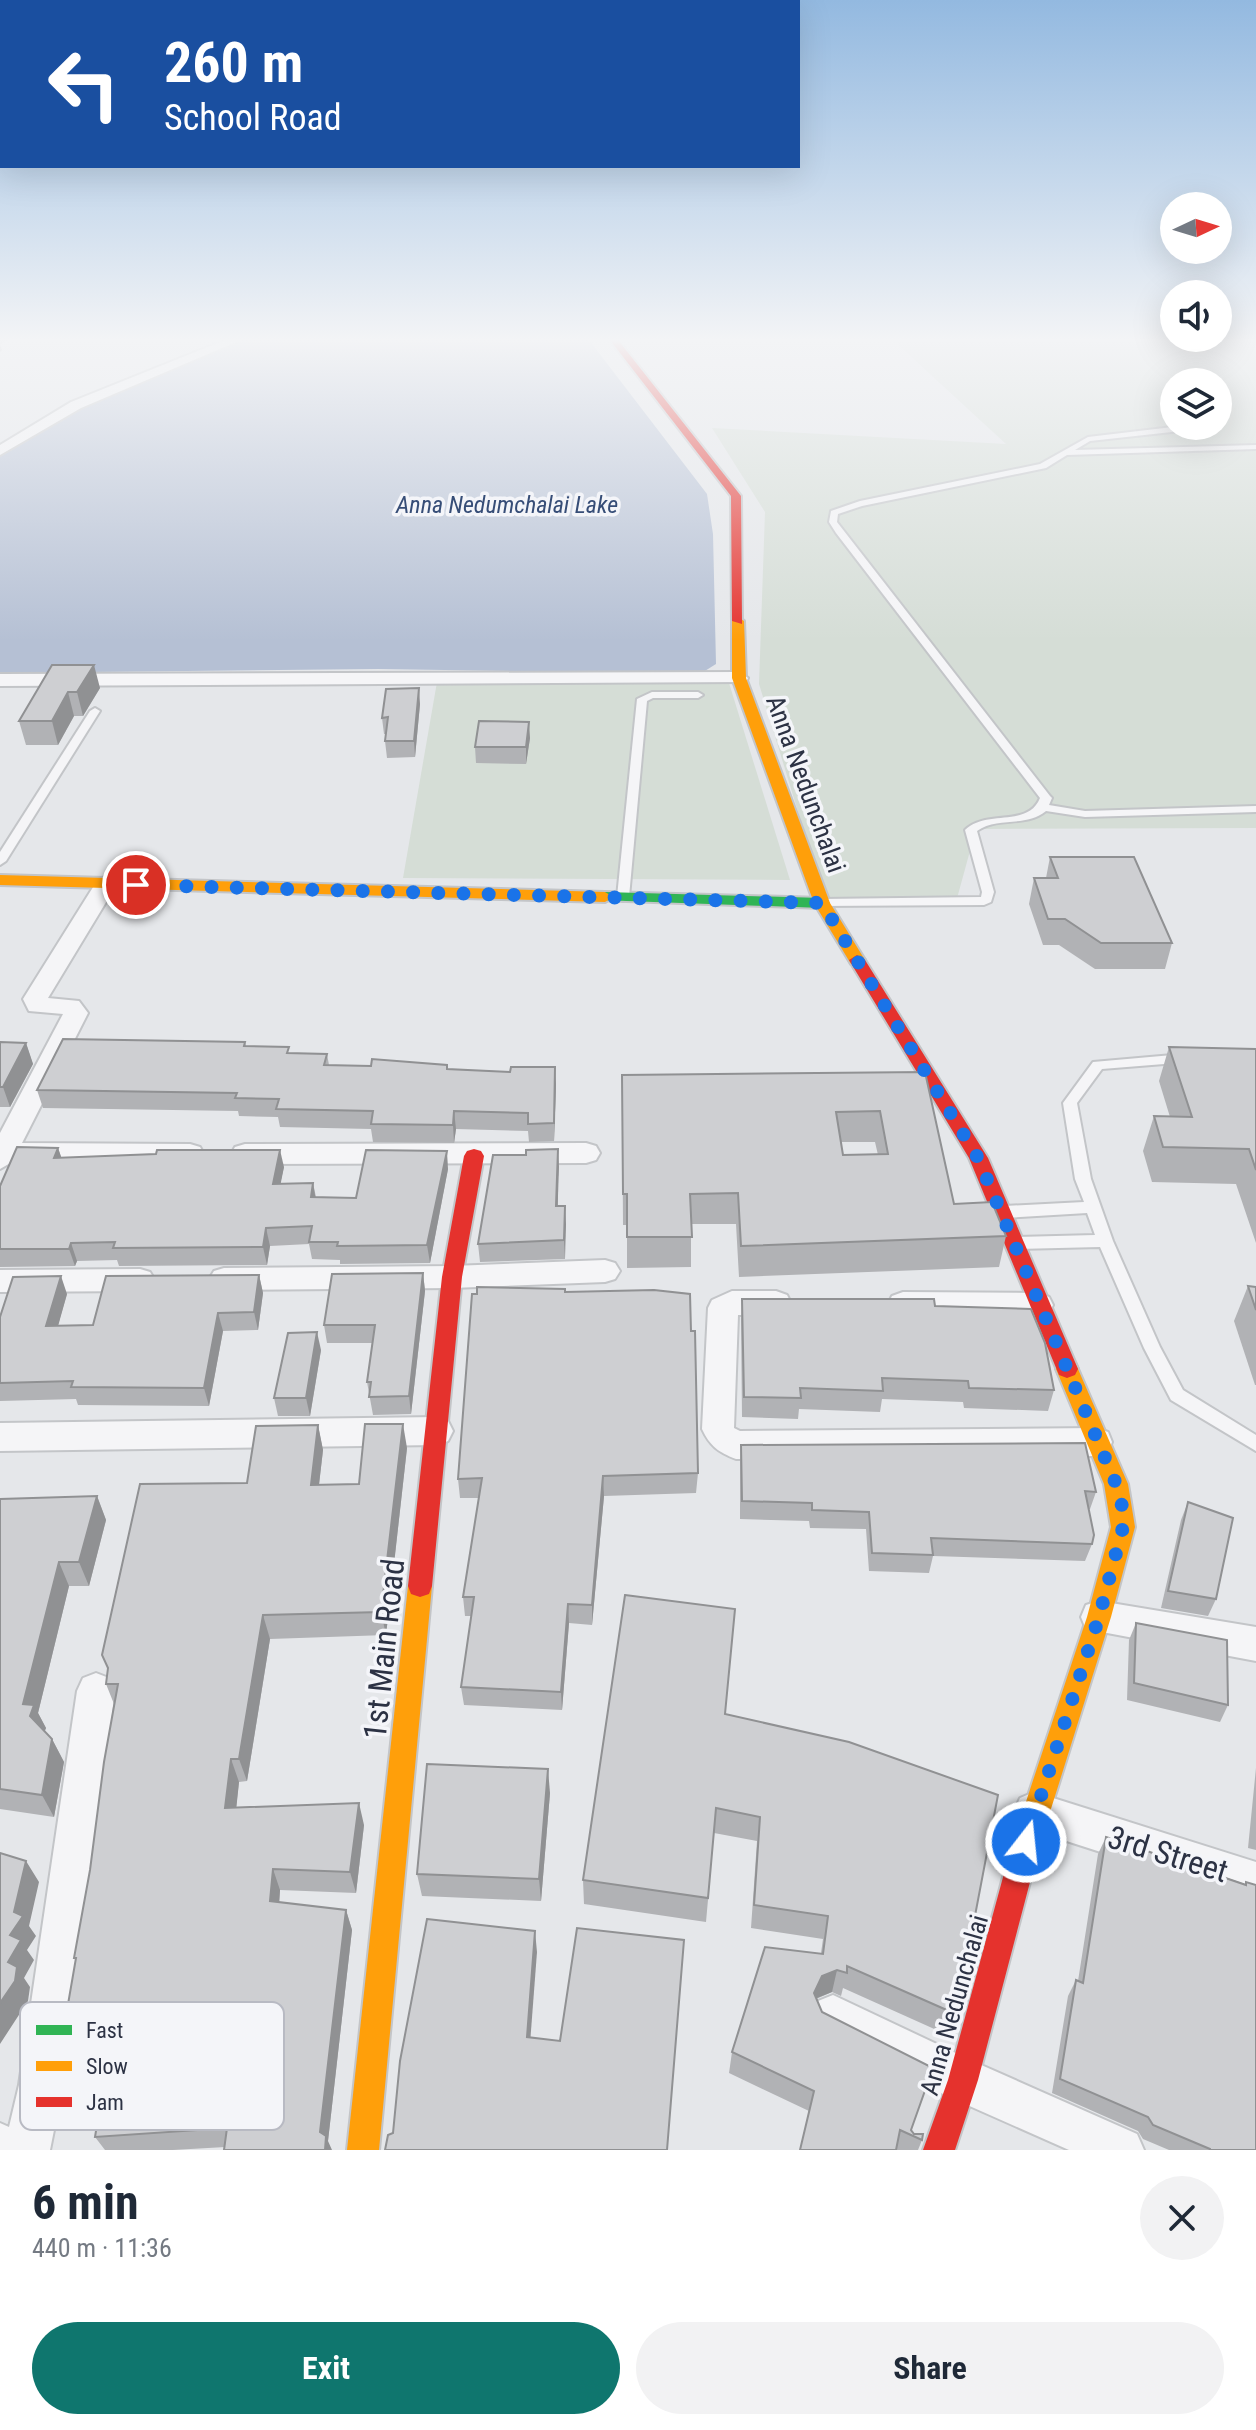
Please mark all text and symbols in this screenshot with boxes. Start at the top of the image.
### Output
text: 260 m [164,30,303,96]
icon: left [32,32,136,136]
text: School Road [164,97,342,139]
north arrow [1160,192,1232,264]
map controls [1160,192,1232,440]
button: sound [1160,280,1232,352]
button: layers [1160,368,1232,440]
water label: Anna Nedumchalai Lake [395,491,618,519]
street label: Anna Nedunchalai [760,691,852,877]
pin [102,851,170,919]
icon: arrive [114,863,158,907]
street label: 1st Main Road [356,1557,412,1741]
position arrow [984,1800,1068,1884]
street label: 3rd Street [1103,1818,1233,1890]
street label: Anna Nedunchalai [914,1911,994,2099]
legend [20,2002,284,2130]
text: Fast [86,2018,123,2043]
text: Slow [86,2054,128,2079]
text: Jam [86,2090,124,2115]
text: 6 min [32,2174,139,2231]
button: close [1140,2176,1224,2260]
text: 440 m · 11:36 [32,2233,172,2263]
button: Exit [32,2322,620,2414]
button: Share [636,2322,1224,2414]

